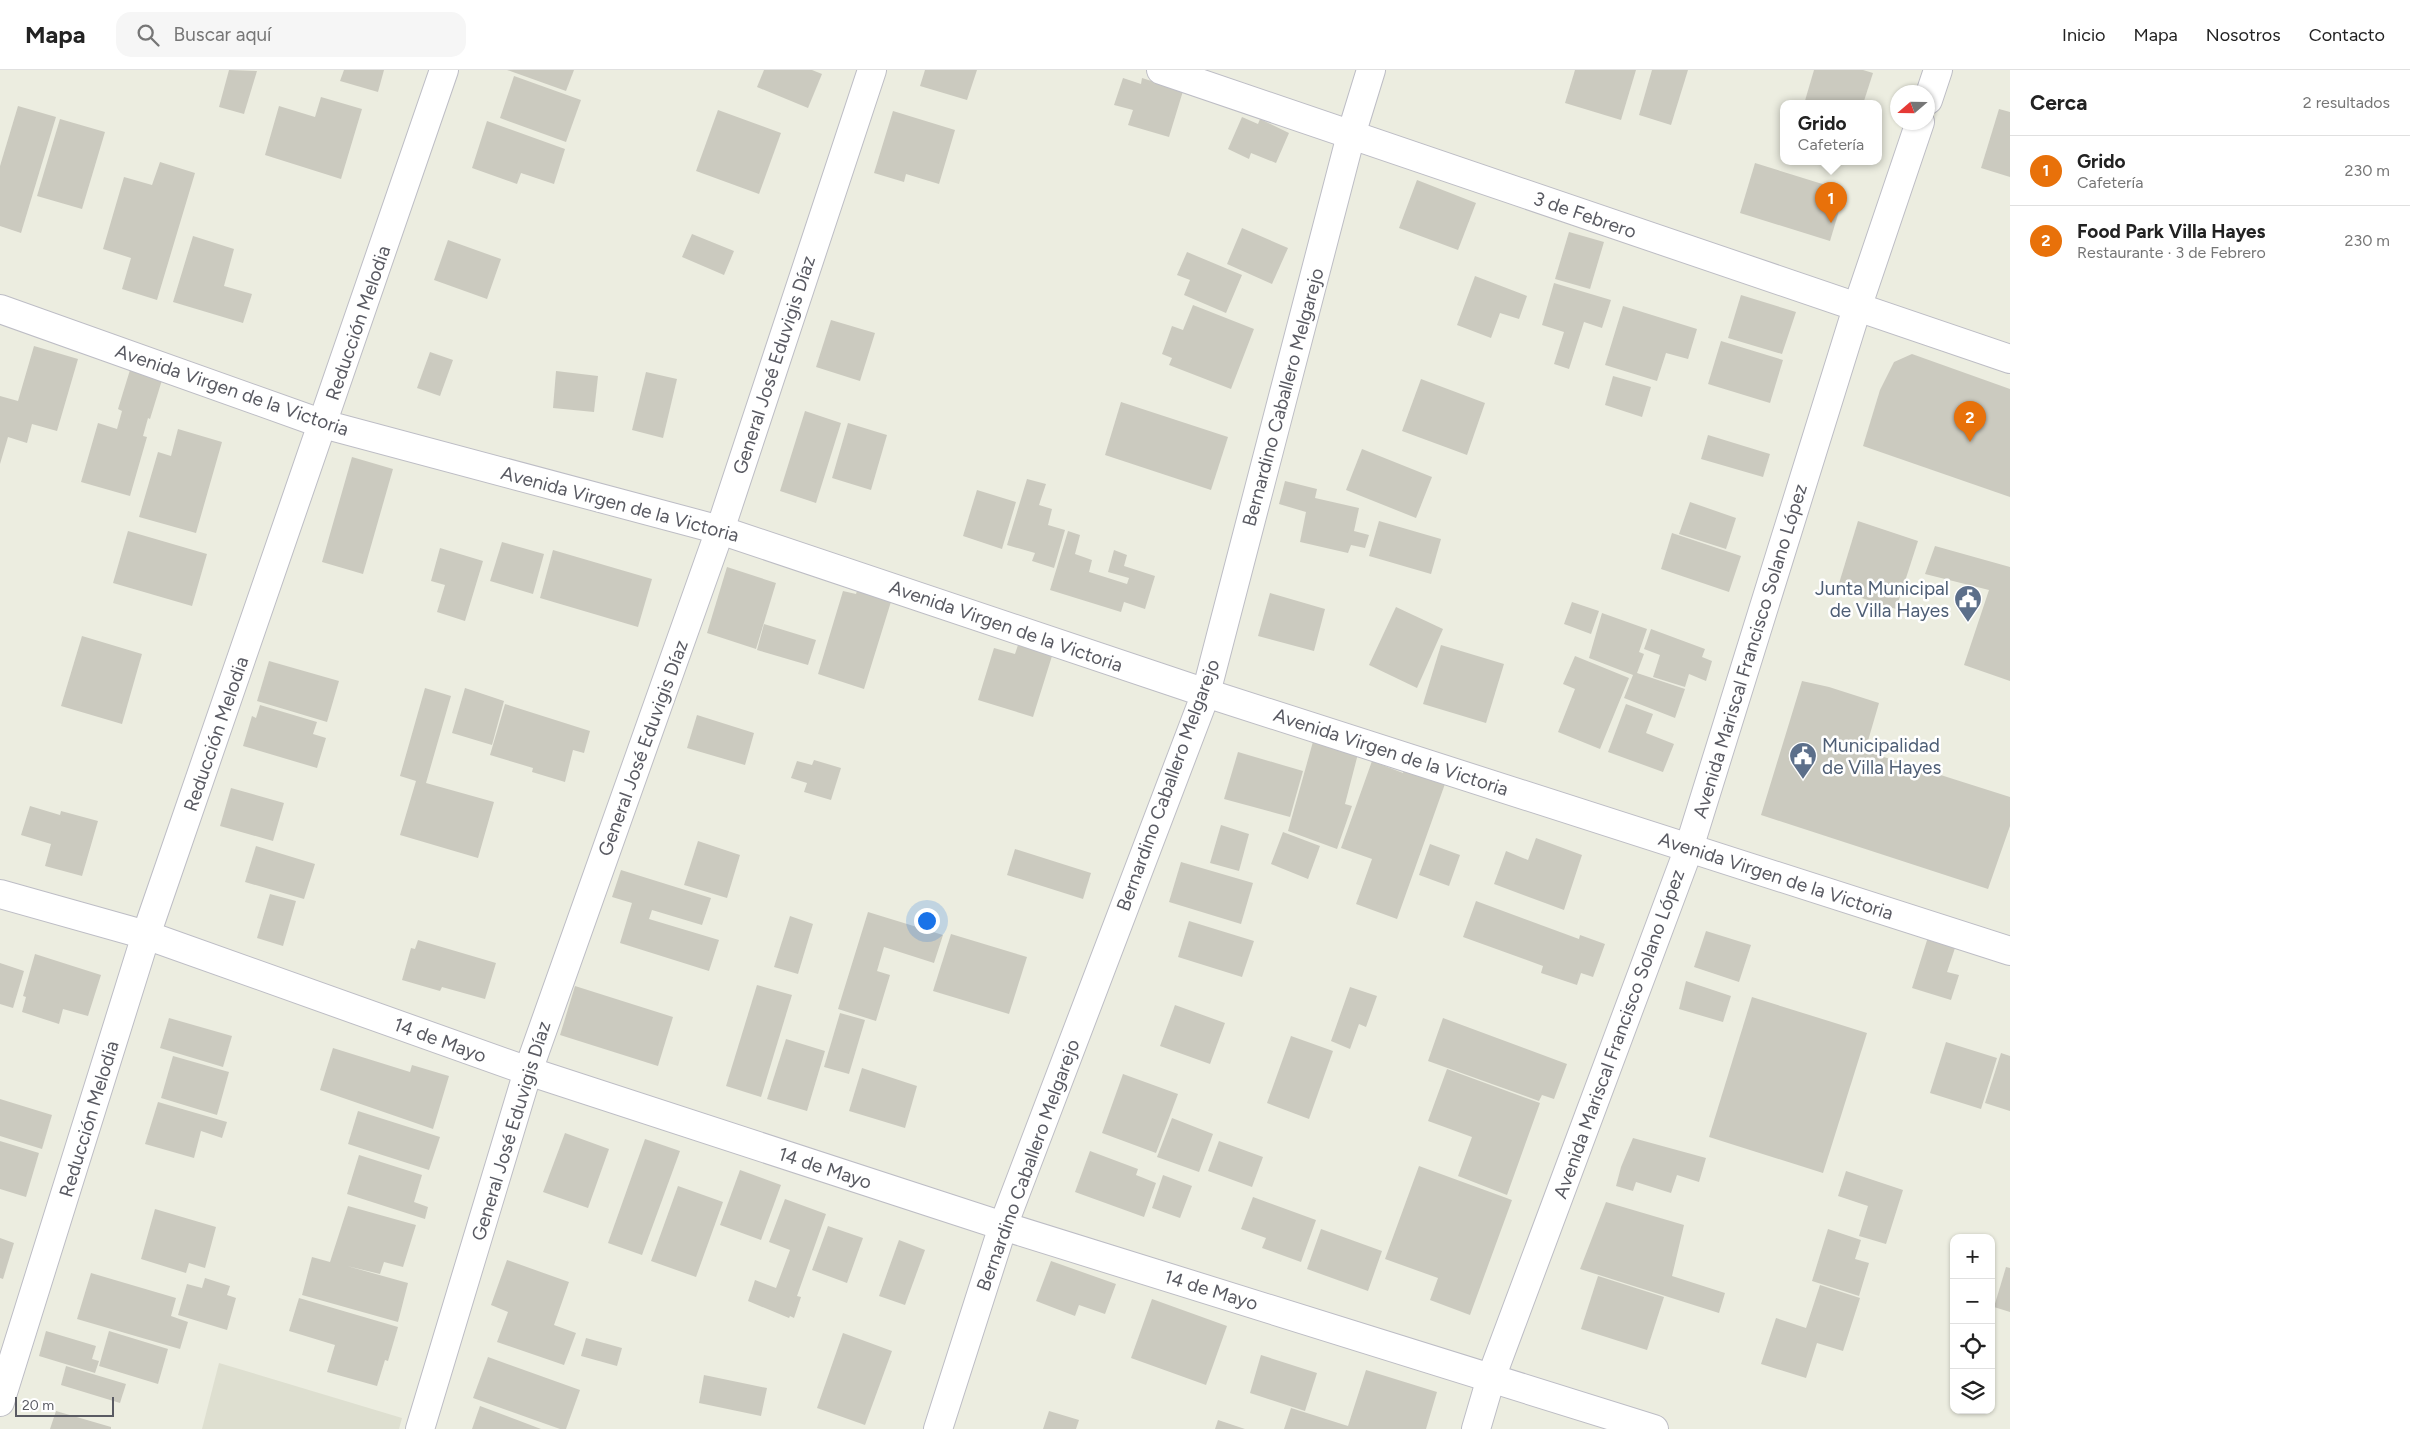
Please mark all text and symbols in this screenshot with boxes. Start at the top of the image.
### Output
search box [116,12,466,57]
text: Mapa [25,20,86,49]
icon: search [134,21,162,49]
text: Buscar aquí [174,23,271,46]
text: Inicio [2062,24,2106,46]
text: Mapa [2134,24,2178,46]
text: Nosotros [2206,24,2281,46]
text: Contacto [2309,24,2385,46]
north arrow [1890,85,1935,130]
text: Cerca [2030,90,2087,115]
text: 2 resultados [2303,93,2390,112]
popup [1780,100,1882,165]
text: Grido [1798,112,1846,135]
text: Cafetería [1798,135,1864,154]
text: Grido [2077,150,2126,173]
text: 1 [2043,161,2049,180]
text: 230 m [2345,161,2390,180]
text: Cafetería [2077,173,2143,192]
pin: 1 [1815,182,1847,223]
street label: 3 de Febrero [1531,187,1639,243]
text: Food Park Villa Hayes [2077,220,2265,243]
text: 2 [2041,231,2051,250]
text: 230 m [2345,231,2390,250]
street label: Reducción Melodia [321,243,395,403]
text: Restaurante · 3 de Febrero [2077,243,2266,262]
street label: General José Eduvigis Díaz [728,253,820,477]
street label: Bernardino Caballero Melgarejo [1237,265,1329,529]
street label: Avenida Virgen de la Victoria [112,339,352,441]
pin: 2 [1954,401,1986,442]
street label: Avenida Virgen de la Victoria [499,461,741,547]
street label: Avenida Mariscal Francisco Solano López [1688,481,1812,821]
street label: Avenida Virgen de la Victoria [886,575,1126,677]
place label: Junta Municipal de Villa Hayes [1815,577,1949,622]
public building icon: Junta Municipal de Villa Hayes [1953,584,1983,623]
street label: General José Eduvigis Díaz [593,637,693,859]
street label: Reducción Melodia [179,654,253,814]
street label: Bernardino Caballero Melgarejo [1112,656,1224,914]
street label: Avenida Virgen de la Victoria [1271,703,1511,801]
place label: Municipalidad de Villa Hayes [1822,734,1941,779]
public building icon: Municipalidad de Villa Hayes [1788,741,1818,780]
street label: Avenida Virgen de la Victoria [1656,827,1896,925]
street label: Avenida Mariscal Francisco Solano López [1549,866,1689,1202]
your location [914,908,940,934]
street label: 14 de Mayo [391,1013,489,1067]
street label: General José Eduvigis Díaz [467,1018,555,1244]
street label: Bernardino Caballero Melgarejo [972,1036,1084,1294]
street label: Reducción Melodia [54,1038,124,1200]
street label: 14 de Mayo [775,1142,875,1194]
map controls [1950,1234,1995,1414]
button: + [1950,1234,1995,1279]
street label: 14 de Mayo [1161,1265,1261,1315]
button: − [1950,1279,1995,1324]
button: locate [1950,1324,1995,1369]
button: layers [1950,1369,1995,1414]
scale bar [15,1394,114,1417]
text: 20 m [22,1397,54,1414]

